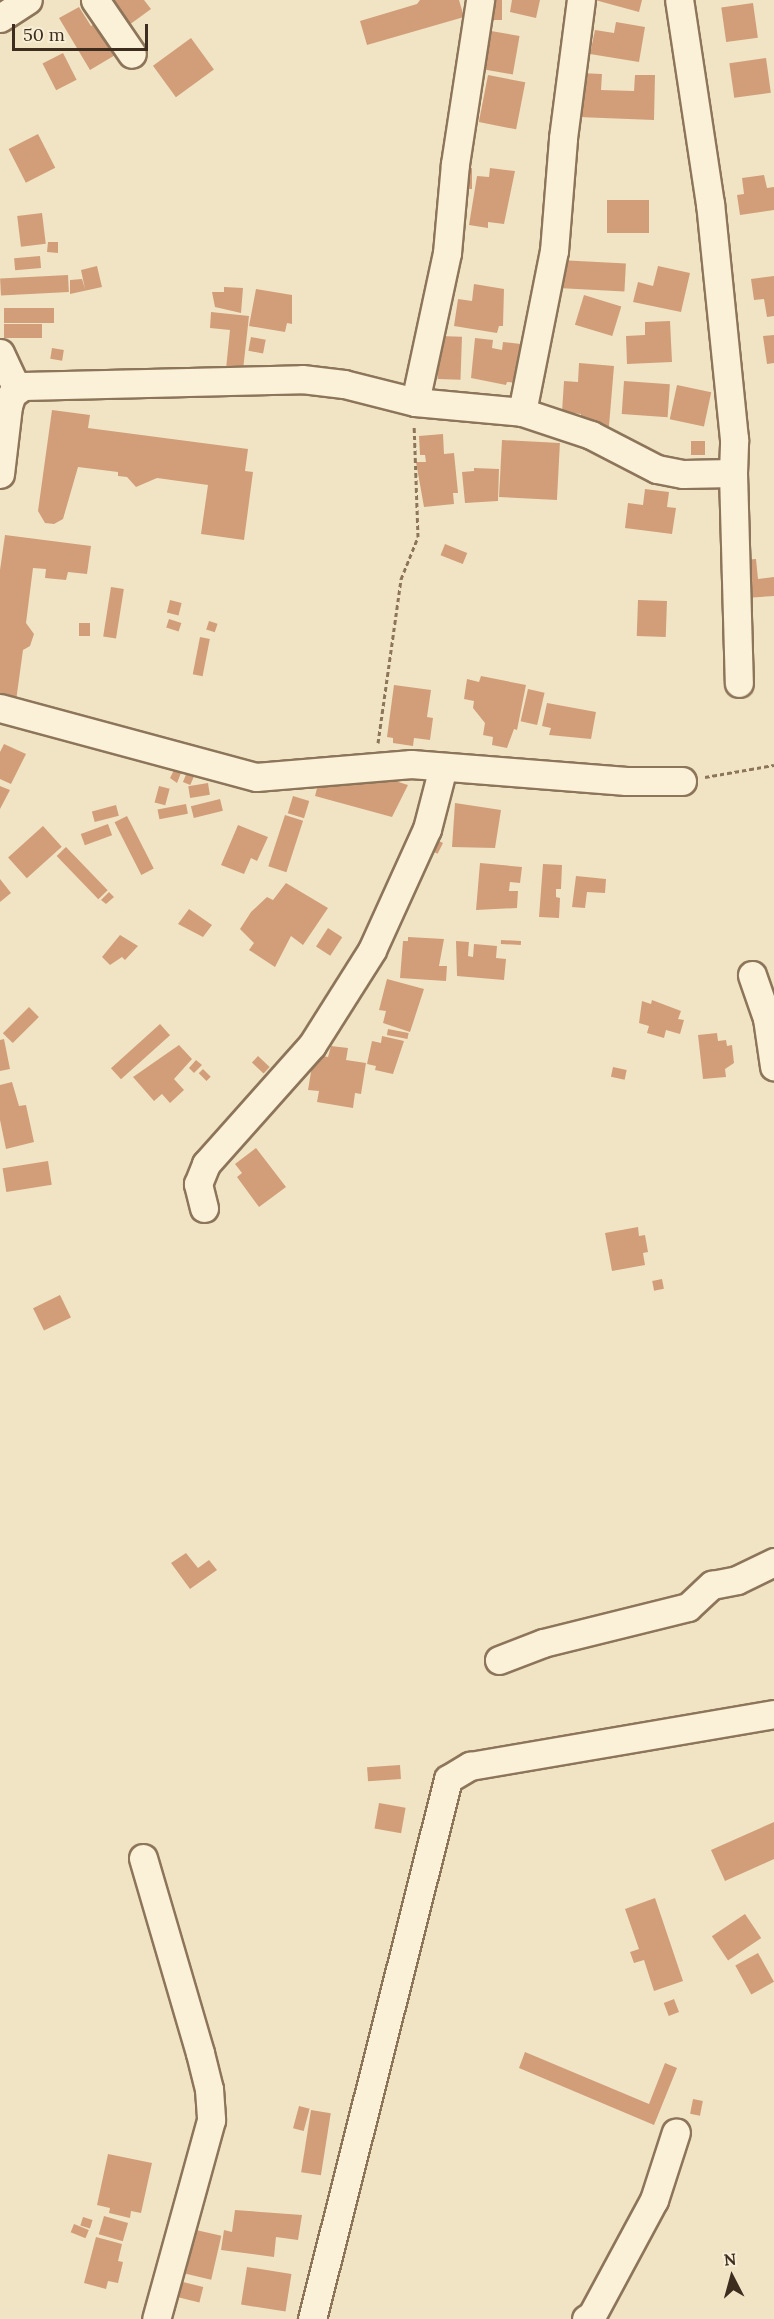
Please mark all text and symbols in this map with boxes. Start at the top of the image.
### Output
scale bar [15,12,152,50]
text: 50 m [23,23,65,46]
north arrow [702,2247,762,2307]
text: N [723,2249,737,2270]

